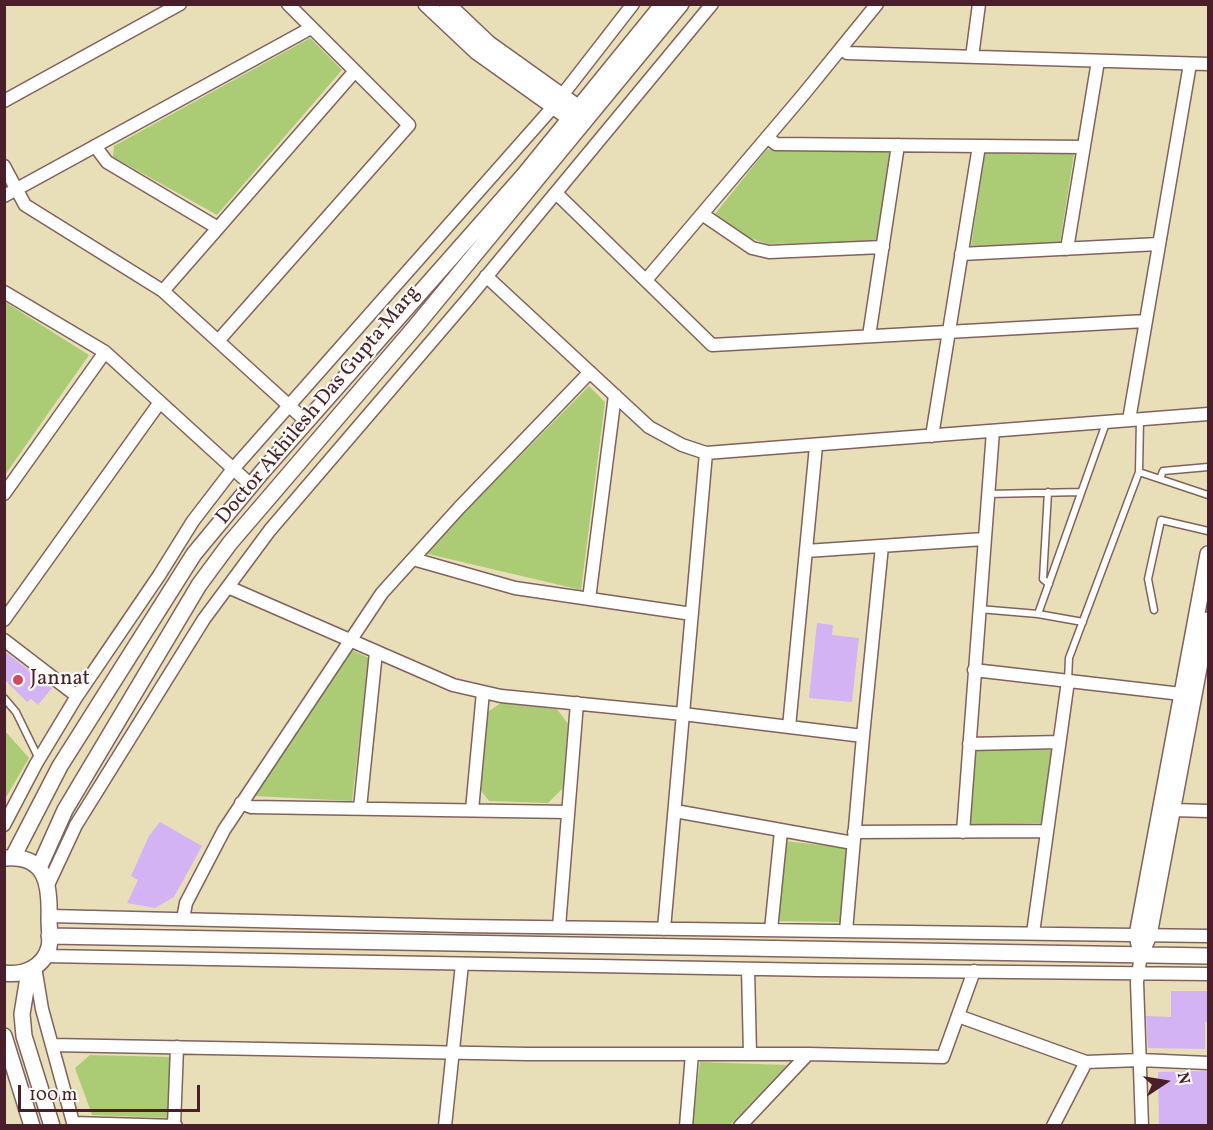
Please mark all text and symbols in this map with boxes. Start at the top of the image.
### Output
street label: Doctor Akhilesh Das Gupta Marg [212,281,426,531]
place label: Jannat [30,667,90,693]
marker: Jannat [11,673,25,687]
north arrow [1135,1052,1195,1112]
text: N [1171,1070,1195,1086]
scale bar [21,1073,202,1111]
text: 100 m [29,1083,78,1108]

